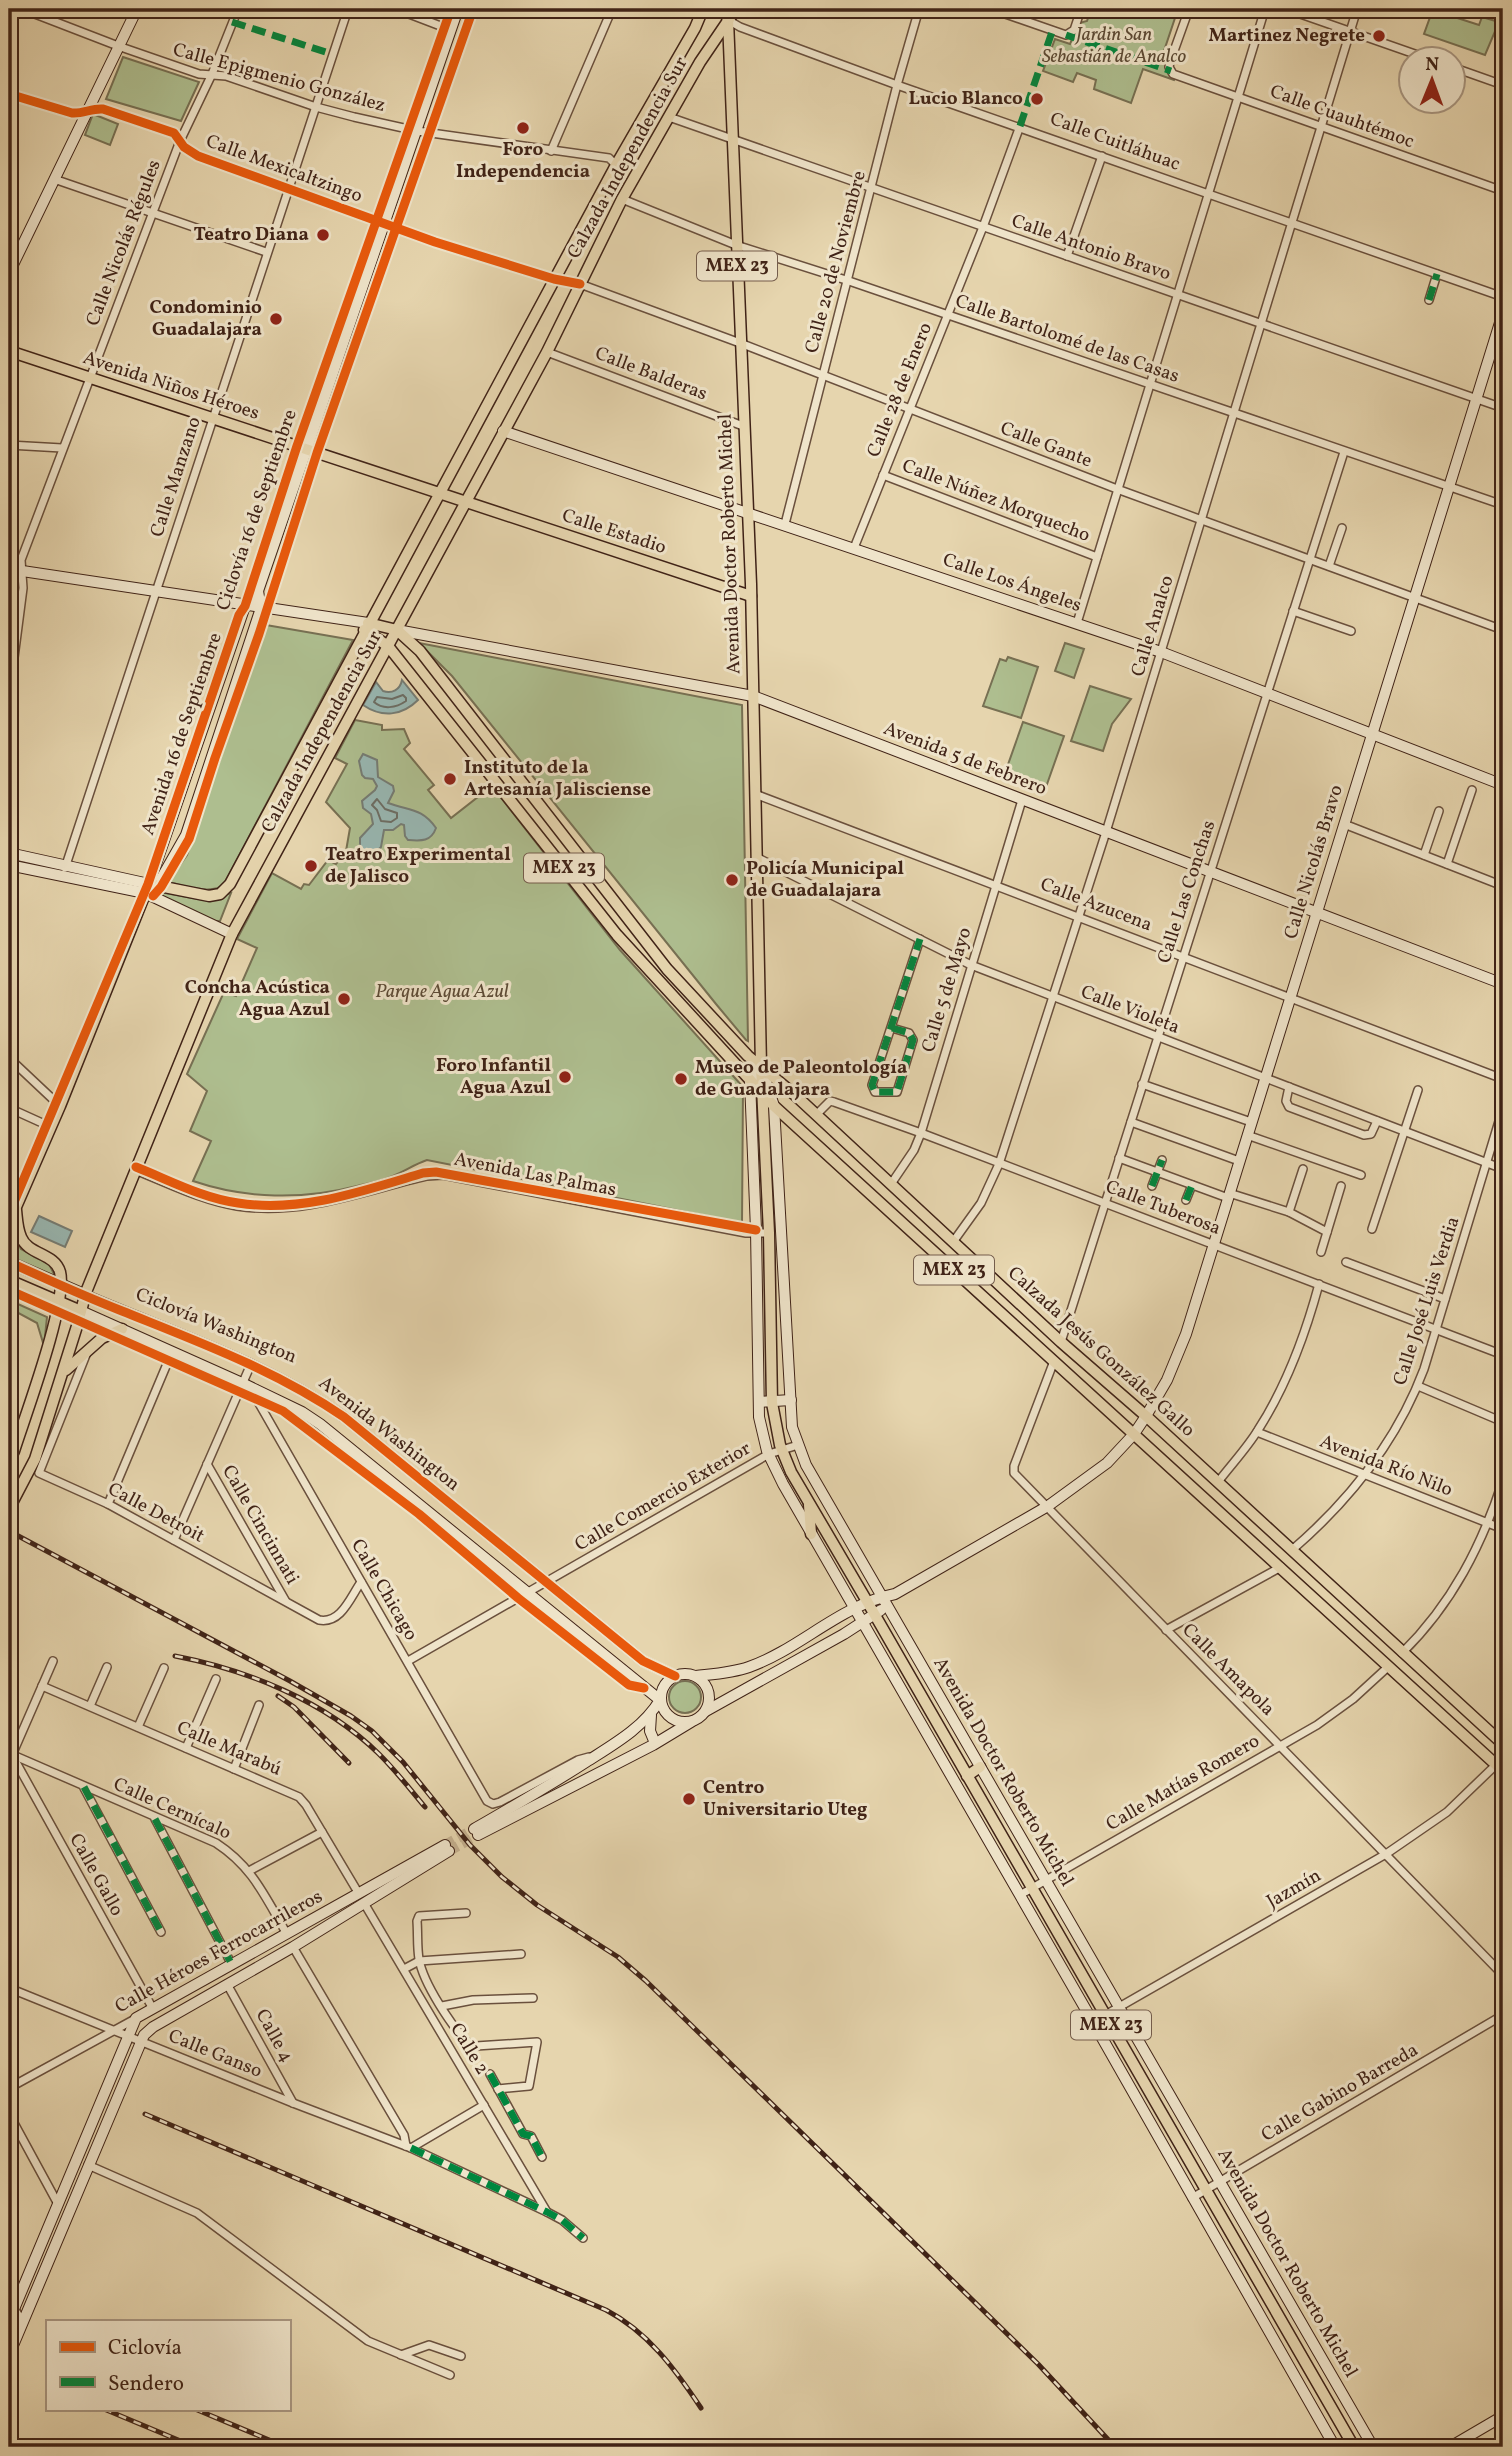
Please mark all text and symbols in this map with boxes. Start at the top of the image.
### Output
park label: Jardin San Sebastián de Analco [1042,22,1186,70]
place label: Martinez Negrete [1209,23,1365,49]
marker: Martinez Negrete [1371,28,1387,44]
street label: Calle Epigmenio González [170,37,388,119]
north arrow [1396,46,1466,116]
street label: Calzada Independencia Sur [562,52,694,264]
text: N [1425,52,1440,78]
street label: Calle Cuauhtémoc [1266,79,1418,155]
place label: Lucio Blanco [909,86,1023,112]
marker: Lucio Blanco [1029,91,1045,107]
street label: Calle Cuitláhuac [1046,106,1184,178]
marker: Foro Independencia [515,120,531,136]
street label: Calle Mexicaltzingo [202,129,366,209]
place label: Foro Independencia [456,137,590,185]
street label: Calle Nicolás Régules [80,156,168,330]
street label: Calle 20 de Noviembre [799,168,873,356]
street label: Calle Antonio Bravo [1008,209,1174,287]
place label: Teatro Diana [194,222,309,248]
marker: Teatro Diana [315,227,331,243]
road number: MEX 23 [697,252,777,280]
street label: Calle Bartolomé de las Casas [952,288,1182,390]
place label: Condominio Guadalajara [150,295,262,343]
marker: Condominio Guadalajara [268,311,284,327]
street label: Calle 28 de Enero [861,319,939,461]
street label: Calle Balderas [591,341,711,407]
street label: Avenida Niños Héroes [80,345,262,427]
street label: Ciclovía 16 de Septiembre [210,406,304,614]
street label: Avenida Doctor Roberto Michel [712,413,748,675]
street label: Calle Manzano [144,414,208,540]
street label: Calle Gante [996,416,1096,474]
street label: Calle Núñez Morquecho [898,453,1094,549]
street label: Calle Estadio [558,503,670,561]
street label: Calle Los Ángeles [939,547,1085,619]
street label: Calle Analco [1125,572,1181,680]
street label: Calzada Independencia Sur [256,626,388,838]
street label: Avenida 16 de Septiembre [135,629,229,839]
street label: Avenida 5 de Febrero [880,716,1050,802]
place label: Instituto de la Artesanía Jalisciense [464,755,651,803]
marker: Instituto de la Artesanía Jalisciense [442,771,458,787]
street label: Calle Nicolás Bravo [1278,782,1350,942]
street label: Calle Las Conchas [1152,817,1222,967]
place label: Teatro Experimental de Jalisco [325,842,511,890]
road number: MEX 23 [524,854,604,882]
place label: Policía Municipal de Guadalajara [746,856,904,904]
marker: Teatro Experimental de Jalisco [303,858,319,874]
marker: Policía Municipal de Guadalajara [724,872,740,888]
street label: Calle Azucena [1036,872,1156,938]
street label: Calle 5 de Mayo [916,924,978,1056]
place label: Concha Acústica Agua Azul [185,975,330,1023]
park label: Parque Agua Azul [375,979,509,1005]
street label: Calle Violeta [1077,979,1183,1041]
marker: Concha Acústica Agua Azul [336,991,352,1007]
place label: Foro Infantil Agua Azul [436,1053,551,1101]
place label: Museo de Paleontología de Guadalajara [695,1055,907,1103]
marker: Foro Infantil Agua Azul [557,1069,573,1085]
marker: Museo de Paleontología de Guadalajara [673,1071,689,1087]
street label: Avenida Las Palmas [452,1147,618,1203]
street label: Calle Tuberosa [1102,1174,1224,1242]
street label: Calle José Luis Verdia [1387,1213,1467,1389]
road number: MEX 23 [914,1255,994,1284]
street label: Calzada Jesús González Gallo [1002,1261,1200,1443]
street label: Ciclovía Washington [132,1282,300,1370]
street label: Avenida Washington [313,1371,465,1497]
street label: Avenida Río Nilo [1316,1429,1456,1503]
street label: Calle Comercio Exterior [570,1436,756,1558]
street label: Calle Cincinnati [215,1460,305,1590]
street label: Calle Detroit [103,1477,209,1550]
street label: Calle Chicago [344,1534,424,1646]
street label: Calle Amapola [1176,1618,1280,1722]
street label: Avenida Doctor Roberto Michel [927,1653,1080,1892]
street label: Calle Marabú [172,1715,286,1783]
street label: Calle Matías Romero [1101,1728,1265,1838]
street label: Calle Cernícalo [109,1771,235,1847]
place label: Centro Universitario Uteg [703,1775,867,1823]
marker: Centro Universitario Uteg [681,1791,697,1807]
street label: Calle Gallo [63,1829,129,1921]
street label: Jazmín [1262,1863,1326,1915]
street label: Calle Héroes Ferrocarrileros [111,1884,327,2020]
street label: Calle 4 [249,2005,299,2067]
road number: MEX 23 [1071,2010,1151,2039]
street label: Calle 2 [443,2018,495,2080]
street label: Calle Ganso [164,2023,266,2085]
street label: Calle Gabino Barreda [1257,2037,1423,2149]
street label: Avenida Doctor Roberto Michel [1211,2144,1364,2383]
legend [46,2320,290,2410]
text: Ciclovía [108,2334,182,2363]
text: Sendero [108,2370,184,2399]

